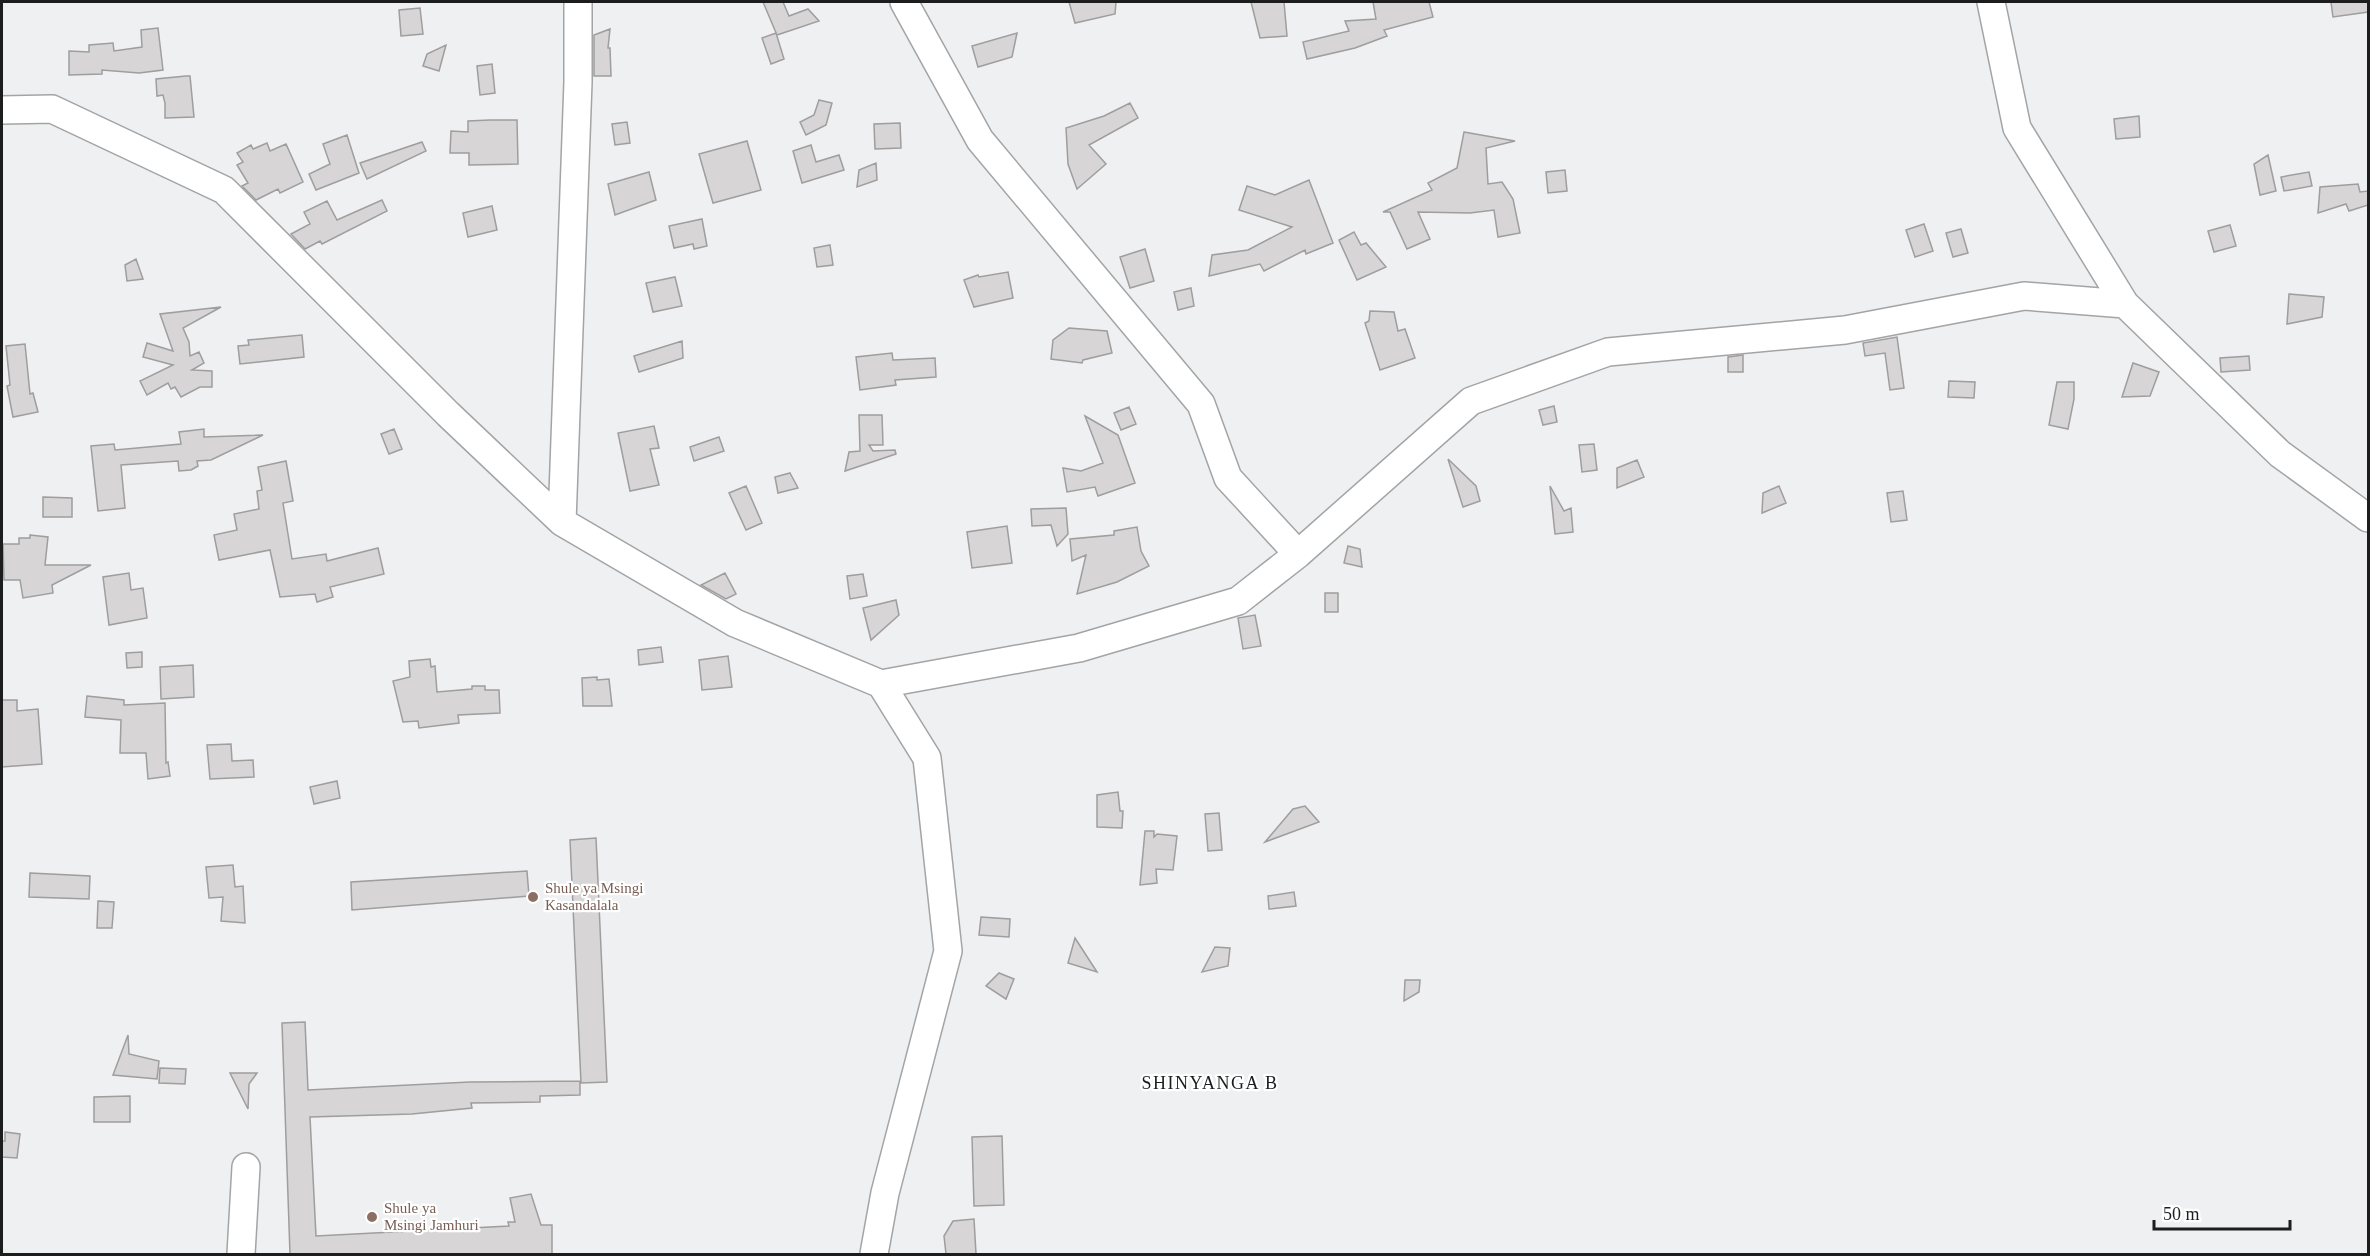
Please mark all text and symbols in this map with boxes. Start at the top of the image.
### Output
place label: Shule ya Msingi Kasandalala [545,880,643,913]
marker: Shule ya Msingi Kasandalala [526,890,540,904]
district label: SHINYANGA B [1141,1073,1279,1093]
scale bar [2154,1193,2290,1231]
place label: Shule ya Msingi Jamhuri [384,1200,479,1233]
text: 50 m [2163,1204,2200,1224]
marker: Shule ya Msingi Jamhuri [365,1210,379,1224]

